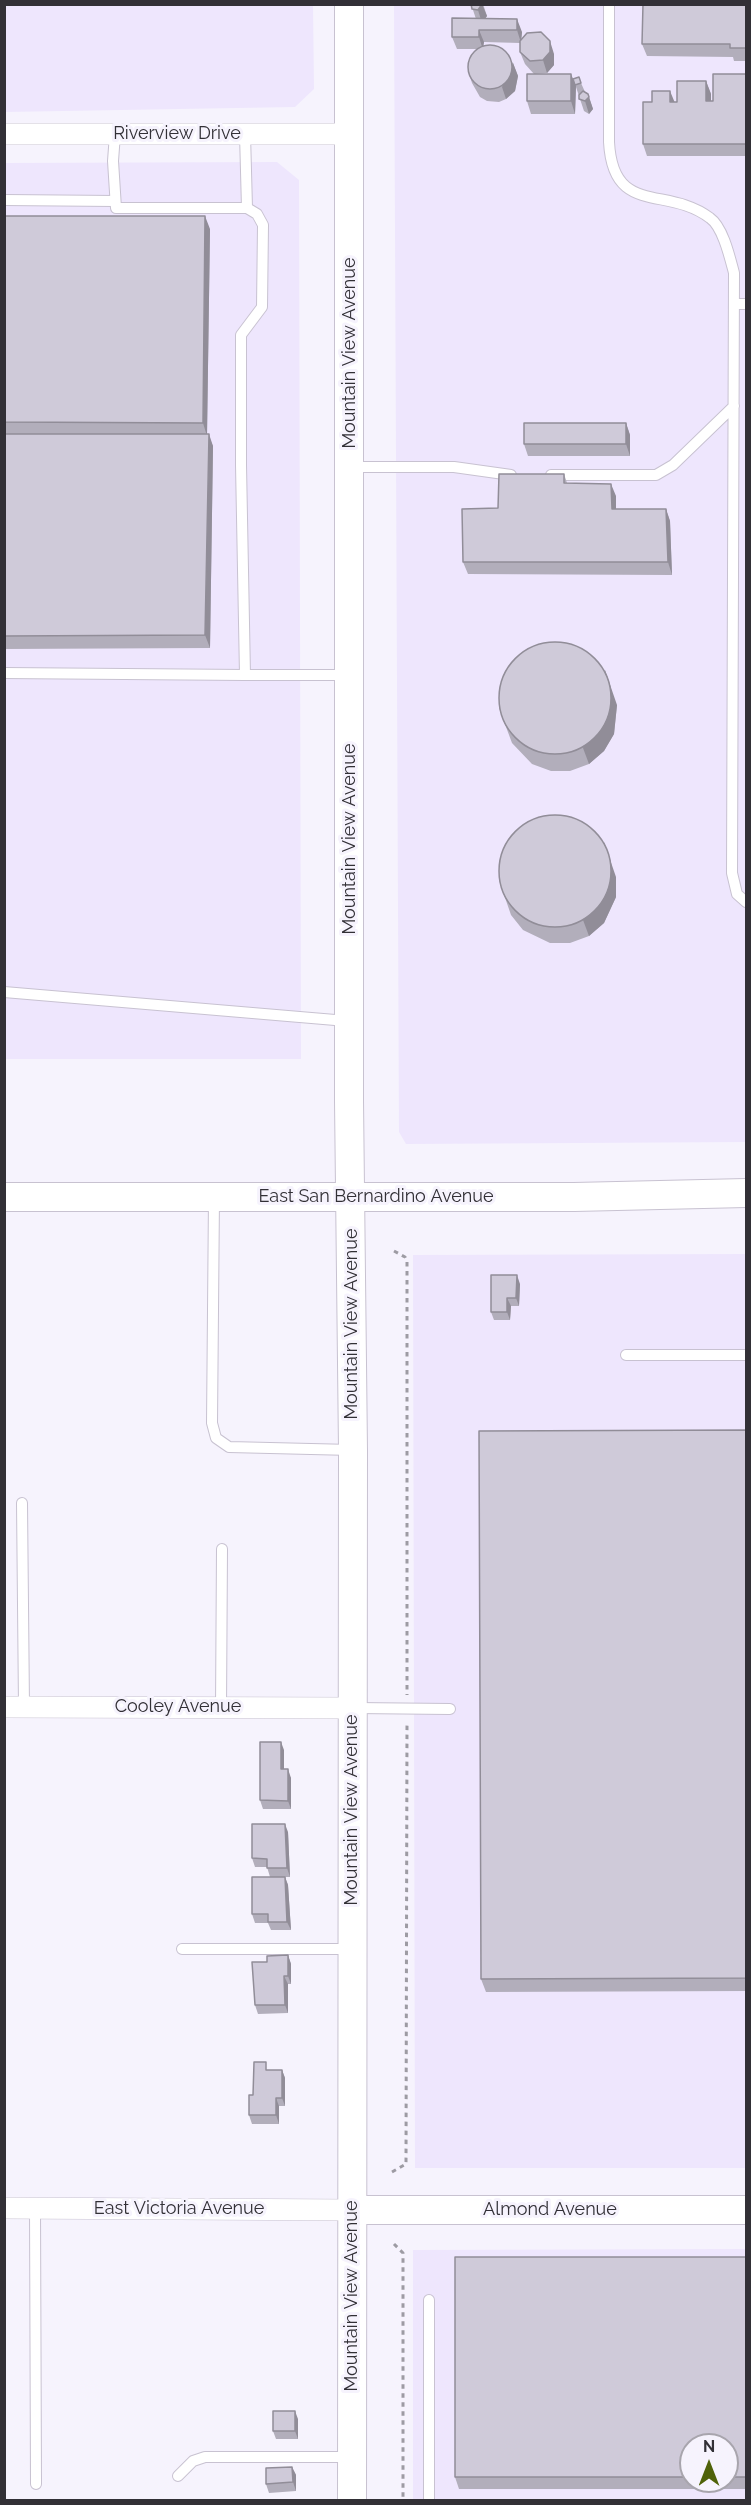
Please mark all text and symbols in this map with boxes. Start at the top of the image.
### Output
street label: Riverview Drive [113,123,241,145]
street label: Mountain View Avenue [339,257,361,449]
street label: Mountain View Avenue [339,743,361,935]
street label: East San Bernardino Avenue [258,1186,494,1208]
street label: Mountain View Avenue [341,1228,363,1420]
street label: Cooley Avenue [115,1696,241,1718]
street label: Mountain View Avenue [341,1714,363,1906]
street label: East Victoria Avenue [94,2198,264,2220]
street label: Almond Avenue [483,2199,617,2221]
street label: Mountain View Avenue [341,2200,363,2392]
north arrow [679,2433,739,2493]
text: N [703,2437,715,2456]

